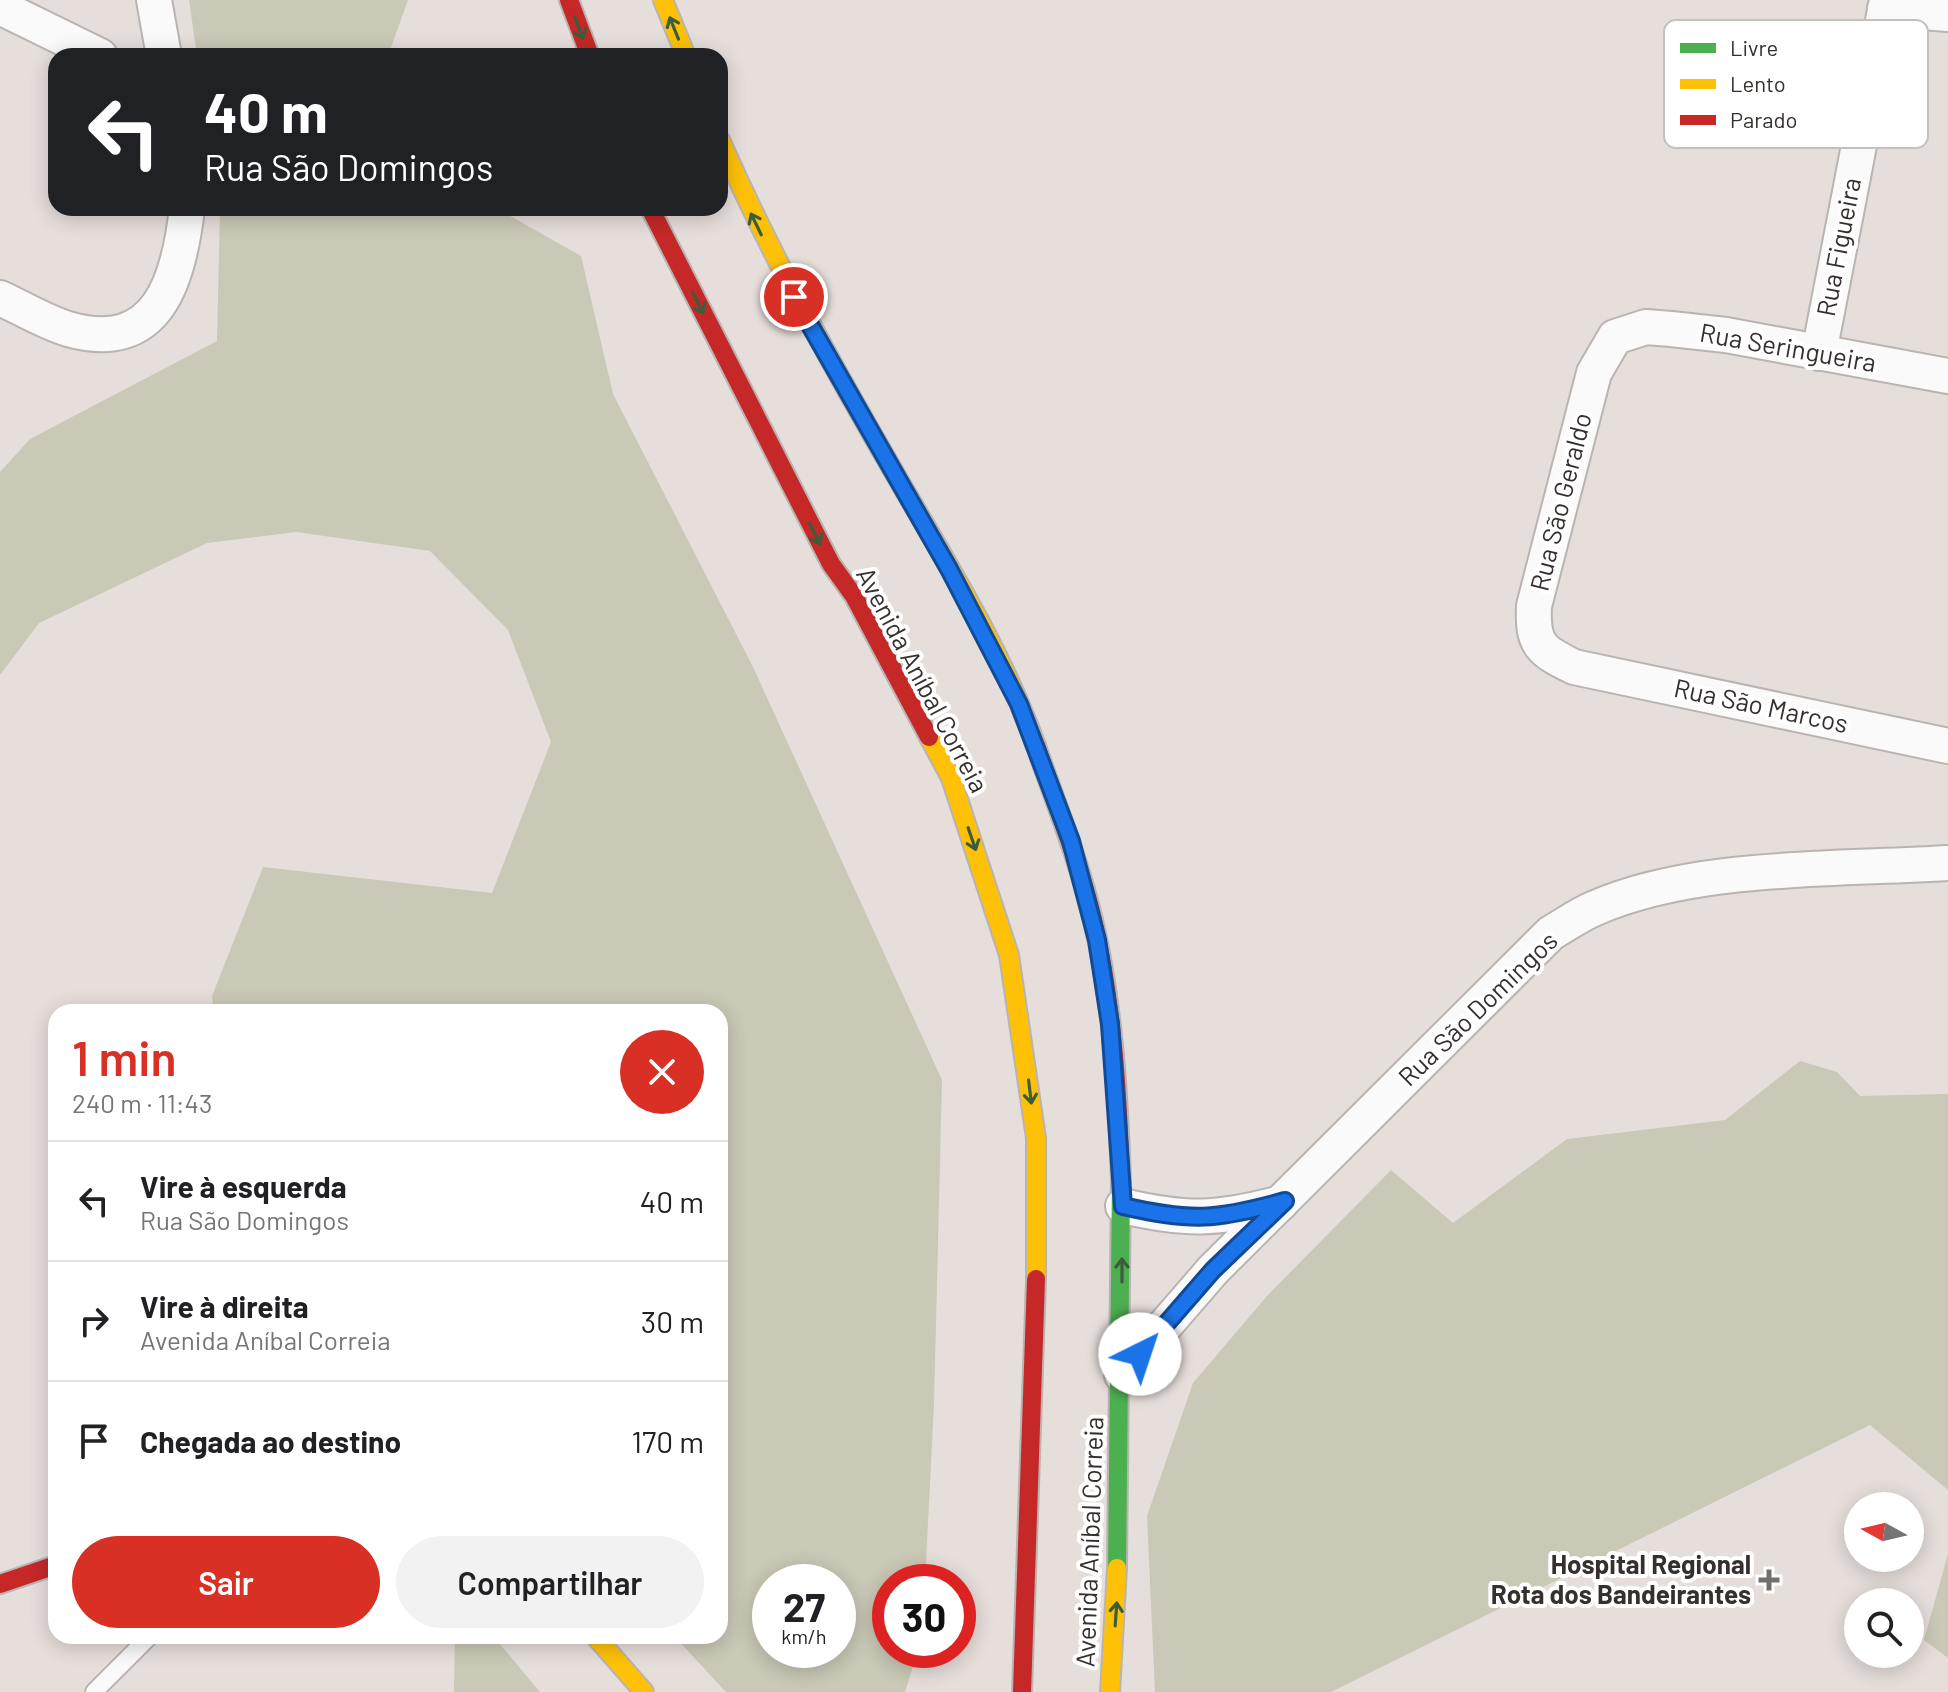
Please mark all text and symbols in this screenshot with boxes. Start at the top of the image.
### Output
one-way arrow [573,15,587,40]
one-way arrow [666,16,680,41]
legend [1664,20,1928,148]
text: Livre [1730,34,1778,60]
text: Lento [1730,70,1786,96]
text: 40 m [204,77,328,144]
icon: left [72,80,176,184]
text: Parado [1730,106,1797,132]
text: Rua São Domingos [204,145,493,188]
street label: Rua Figueira [1809,175,1866,319]
one-way arrow [748,213,763,237]
pin [760,263,828,331]
icon: arrive [772,275,816,319]
one-way arrow [690,290,706,314]
street label: Rua Seringueira [1698,316,1879,377]
street label: Rua São Geraldo [1522,409,1597,594]
one-way arrow [808,522,824,546]
street label: Avenida Aníbal Correia [851,561,996,797]
street label: Rua São Marcos [1671,671,1851,738]
one-way arrow [966,827,980,851]
street label: Rua São Domingos [1391,924,1563,1092]
text: 1 min [72,1028,177,1086]
button: close [620,1030,704,1114]
one-way arrow [1023,1078,1038,1105]
text: 240 m · 11:43 [72,1087,212,1118]
text: Vire à esquerda [140,1168,347,1204]
icon: left [72,1179,116,1223]
text: 40 m [640,1183,704,1219]
text: Rua São Domingos [140,1204,349,1235]
one-way arrow [1114,1257,1130,1284]
text: Vire à direita [140,1288,309,1324]
icon: right [72,1299,116,1343]
text: 30 m [641,1303,704,1339]
position arrow [1098,1312,1182,1396]
text: Avenida Aníbal Correia [140,1324,391,1355]
street label: Avenida Aníbal Correia [1069,1416,1108,1668]
icon: arrive [72,1419,116,1463]
text: Chegada ao destino [140,1423,401,1459]
text: 170 m [632,1423,704,1459]
north arrow [1844,1492,1924,1572]
map controls [1844,1492,1924,1668]
button: Sair [72,1536,380,1628]
button: Compartilhar [396,1536,704,1628]
place label: Hospital Regional Rota dos Bandeirantes [1491,1548,1751,1609]
speed limit sign: 30 [872,1564,976,1668]
marker: Hospital Regional Rota dos Bandeirantes [1758,1569,1780,1591]
text: 27 [783,1582,825,1630]
button: search [1844,1588,1924,1668]
one-way arrow [1109,1601,1124,1628]
text: km/h [781,1624,827,1648]

